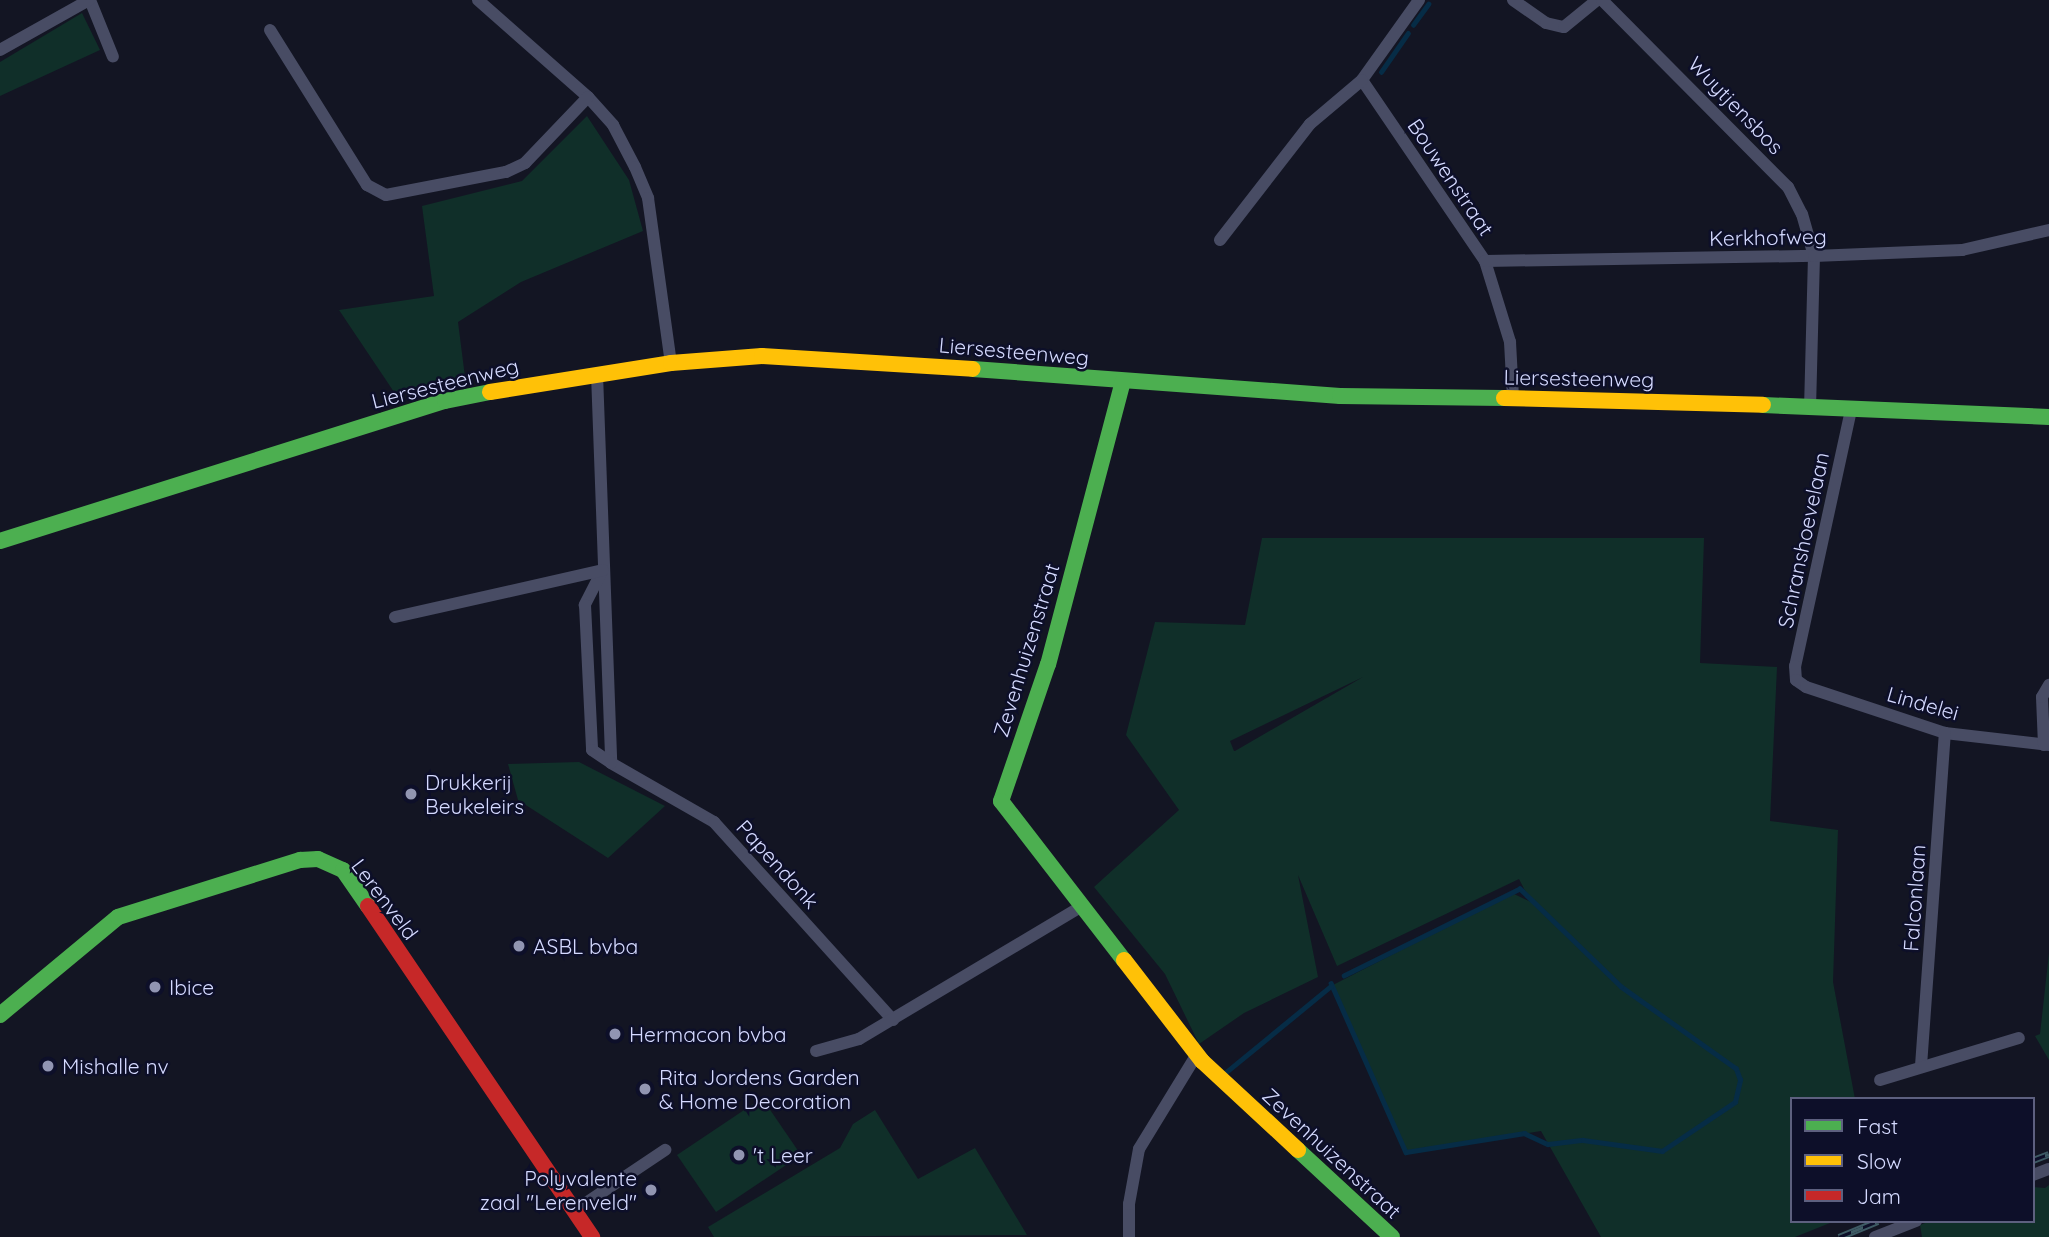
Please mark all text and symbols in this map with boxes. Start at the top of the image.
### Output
street label: Wuytjensbos [1683,51,1789,159]
street label: Bouwenstraat [1403,114,1499,240]
street label: Kerkhofweg [1709,223,1827,251]
street label: Liersesteenweg [938,332,1090,370]
street label: Liersesteenweg [369,353,521,413]
street label: Liersesteenweg [1503,364,1655,392]
street label: Schranshoevelaan [1772,450,1834,630]
street label: Zevenhuizenstraat [988,560,1064,740]
street label: Lindelei [1884,681,1962,725]
place label: Drukkerij Beukeleirs [425,769,524,819]
marker: Drukkerij Beukeleirs [403,786,419,802]
street label: Papendonk [732,814,824,914]
street label: Falconlaan [1898,844,1930,952]
street label: Lerenveld [346,854,424,944]
place label: ASBL bvba [533,933,638,959]
marker: ASBL bvba [511,938,527,954]
place label: Ibice [169,974,214,1000]
marker: Ibice [147,979,163,995]
place label: Hermacon bvba [629,1021,787,1047]
marker: Hermacon bvba [607,1026,623,1042]
place label: Mishalle nv [62,1053,169,1079]
marker: Mishalle nv [40,1058,56,1074]
place label: Rita Jordens Garden & Home Decoration [659,1064,860,1114]
marker: Rita Jordens Garden & Home Decoration [637,1081,653,1097]
street label: Zevenhuizenstraat [1258,1082,1406,1224]
legend [1790,1097,2035,1223]
text: Fast [1857,1113,1898,1139]
place label: 't Leer [753,1142,813,1168]
marker: 't Leer [731,1147,747,1163]
text: Slow [1857,1148,1902,1174]
place label: Polyvalente zaal "Lerenveld" [480,1165,637,1215]
marker: Polyvalente zaal "Lerenveld" [643,1182,659,1198]
text: Jam [1857,1183,1901,1209]

